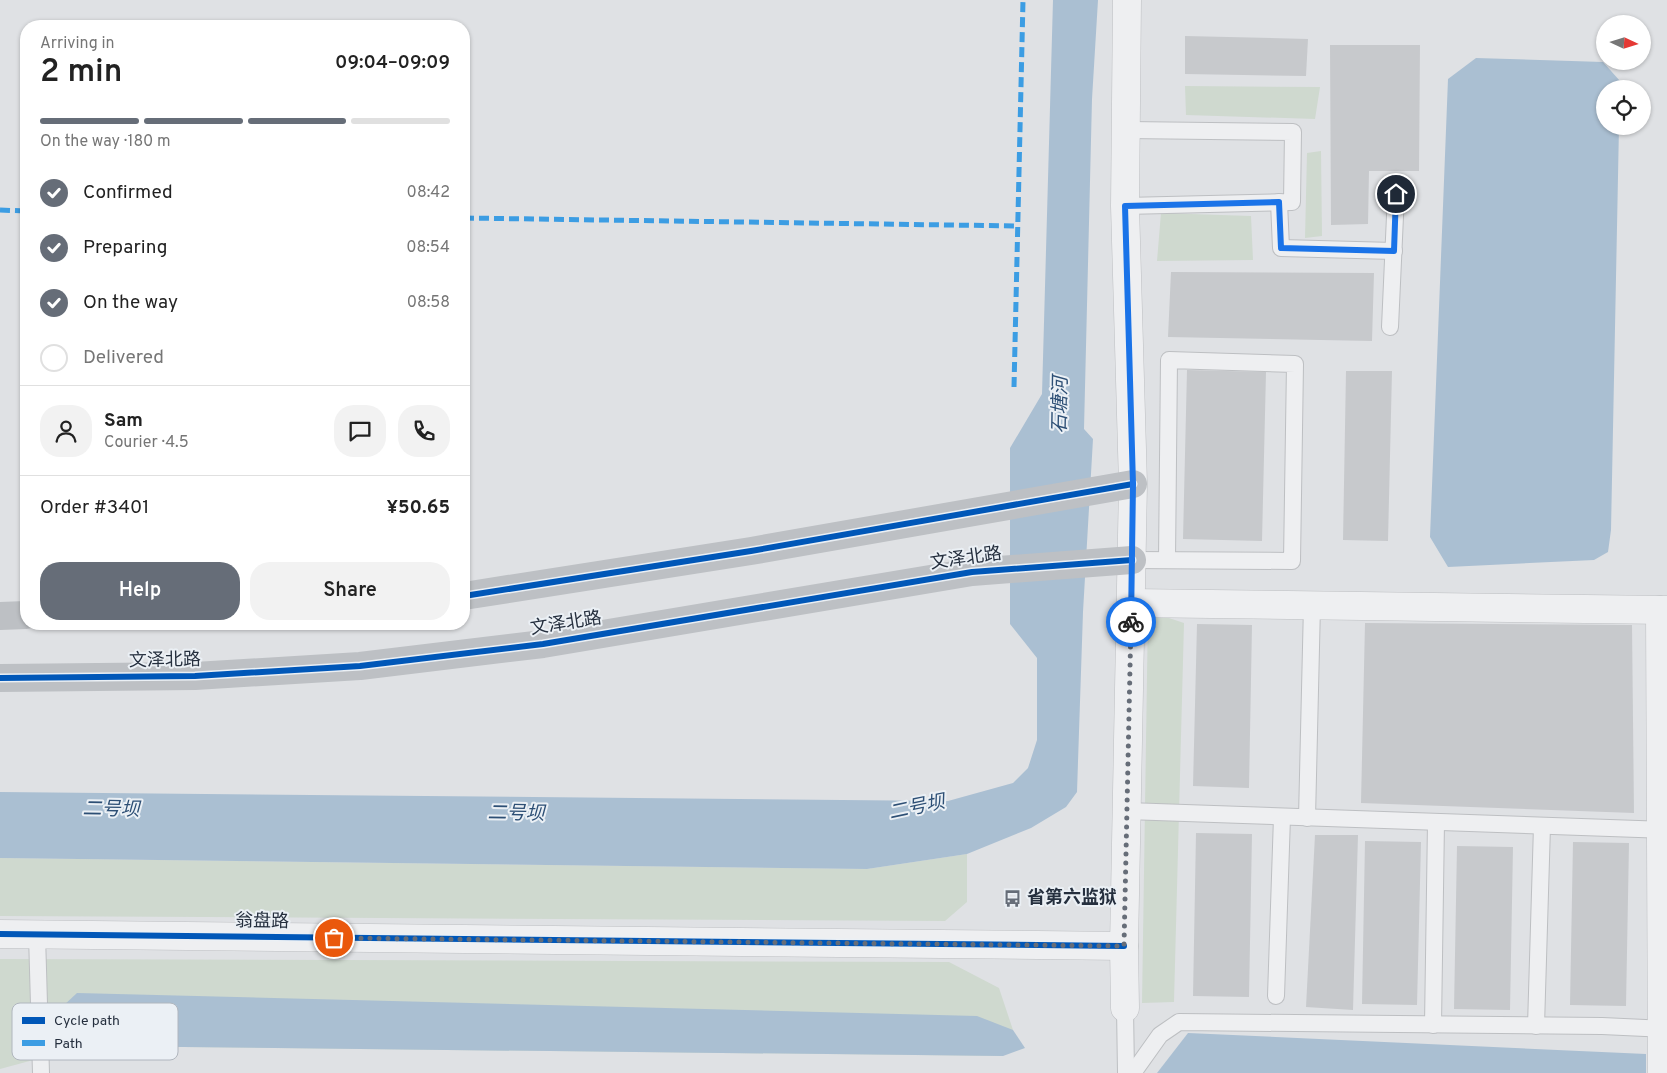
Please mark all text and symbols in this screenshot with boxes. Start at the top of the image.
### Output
north arrow [1596,15,1651,70]
map controls [1596,15,1651,135]
text: Arriving in [40,34,115,54]
text: 09:04–09:09 [335,51,450,75]
text: 2 min [40,53,122,93]
button: locate [1596,80,1651,135]
text: On the way · 180 m [40,132,171,152]
pin [1375,173,1417,215]
icon: check [40,179,68,207]
icon: home [1382,180,1410,208]
text: Confirmed [83,181,173,205]
text: 08:42 [407,183,450,203]
icon: check [40,234,68,262]
text: Preparing [83,236,167,260]
text: 08:54 [406,238,450,258]
icon: check [40,289,68,317]
text: On the way [83,291,178,315]
text: 08:58 [407,293,450,313]
text: Delivered [83,346,164,370]
water label: 石塘河 [1049,372,1074,434]
button: person [40,405,92,457]
button: chat [334,405,386,457]
button: phone [398,405,450,457]
text: Sam [104,409,143,433]
text: Courier · 4.5 [104,433,189,453]
text: Order #3401 [40,496,149,520]
text: ¥50.65 [387,496,450,520]
street label: 文泽北路 [929,543,1003,575]
button: Help [40,562,240,620]
button: Share [250,562,450,620]
courier [1106,597,1156,647]
street label: 文泽北路 [529,607,603,641]
icon: bike [1117,608,1145,636]
street label: 文泽北路 [129,649,201,673]
water label: 二号坝 [887,790,949,826]
water label: 二号坝 [82,798,142,823]
water label: 二号坝 [487,802,547,827]
place label: 省第六监狱 [1027,887,1117,910]
bus stop icon: 省第六监狱 [1003,888,1023,908]
street label: 翁盘路 [235,910,289,934]
pin [313,917,355,959]
icon: bag [320,924,348,952]
legend [12,1003,178,1060]
text: Cycle path [54,1013,120,1030]
text: Path [54,1036,83,1053]

